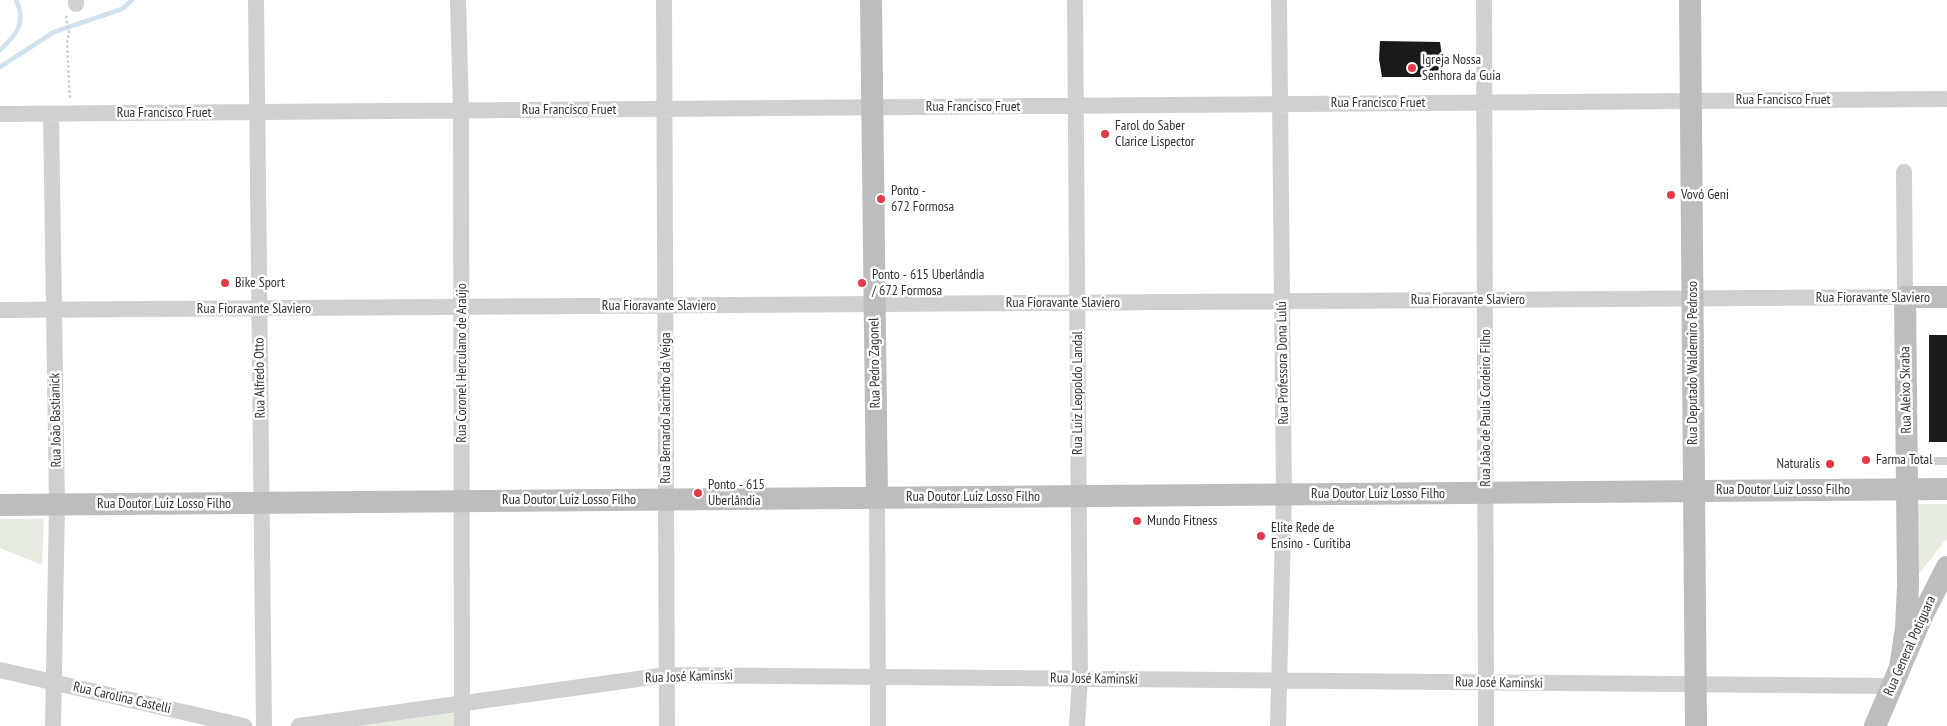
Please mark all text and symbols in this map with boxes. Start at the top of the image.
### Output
place label: Igreja Nossa Senhora da Guia [1422,52,1501,84]
marker: Igreja Nossa Senhora da Guia [1406,62,1418,74]
street label: Rua Francisco Fruet [1736,92,1830,108]
street label: Rua Francisco Fruet [1331,95,1425,111]
street label: Rua Francisco Fruet [926,99,1020,115]
street label: Rua Francisco Fruet [522,102,616,118]
street label: Rua Francisco Fruet [117,105,211,121]
place label: Farol do Saber Clarice Lispector [1115,118,1195,150]
marker: Farol do Saber Clarice Lispector [1099,128,1111,140]
place label: Ponto - 672 Formosa [891,183,954,216]
place label: Vovó Geni [1681,187,1729,203]
marker: Vovó Geni [1665,189,1677,201]
marker: Ponto - 672 Formosa [875,193,887,205]
place label: Ponto - 615 Uberlândia / 672 Formosa [872,267,984,300]
place label: Bike Sport [235,275,285,291]
marker: Bike Sport [219,277,231,289]
marker: Ponto - 615 Uberlândia / 672 Formosa [856,277,868,289]
street label: Rua Deputado Waldemiro Pedroso [1685,281,1701,445]
street label: Rua Coronel Herculano de Araújo [454,283,470,443]
street label: Rua Fioravante Slaviero [1816,290,1930,306]
street label: Rua Fioravante Slaviero [1411,292,1525,308]
street label: Rua Fioravante Slaviero [1006,295,1120,311]
street label: Rua Fioravante Slaviero [602,298,716,314]
street label: Rua Fioravante Slaviero [197,301,311,317]
street label: Rua Professora Dona Lulú [1274,301,1292,425]
street label: Rua Pedro Zagonel [866,317,884,409]
street label: Rua João de Paula Cordeiro Filho [1478,329,1494,487]
street label: Rua Luiz Leopoldo Landal [1070,331,1086,455]
street label: Rua Bernardo Jacintho da Veiga [658,332,674,484]
street label: Rua Alfredo Otto [251,337,269,419]
street label: Rua Aleixo Skraba [1897,346,1915,434]
street label: Rua João Bastianick [47,373,65,467]
place label: Farma Total [1876,452,1932,468]
marker: Farma Total [1860,454,1872,466]
place label: Naturalis [1776,456,1820,472]
marker: Naturalis [1824,458,1836,470]
place label: Ponto - 615 Uberlândia [708,477,765,510]
street label: Rua Doutor Luiz Losso Filho [1716,482,1850,498]
street label: Rua Doutor Luiz Losso Filho [1311,486,1445,502]
marker: Ponto - 615 Uberlândia [692,487,704,499]
street label: Rua Doutor Luiz Losso Filho [906,489,1040,505]
street label: Rua Doutor Luiz Losso Filho [502,492,636,508]
street label: Rua Doutor Luiz Losso Filho [97,496,231,512]
place label: Mundo Fitness [1147,513,1217,529]
marker: Mundo Fitness [1131,515,1143,527]
place label: Elite Rede de Ensino - Curitiba [1271,520,1351,552]
marker: Elite Rede de Ensino - Curitiba [1255,530,1267,542]
street label: Rua General Potiguara [1880,593,1940,699]
street label: Rua José Kaminski [645,667,733,687]
street label: Rua José Kaminski [1050,670,1138,688]
street label: Rua José Kaminski [1455,674,1543,692]
street label: Rua Carolina Castelli [72,679,172,717]

